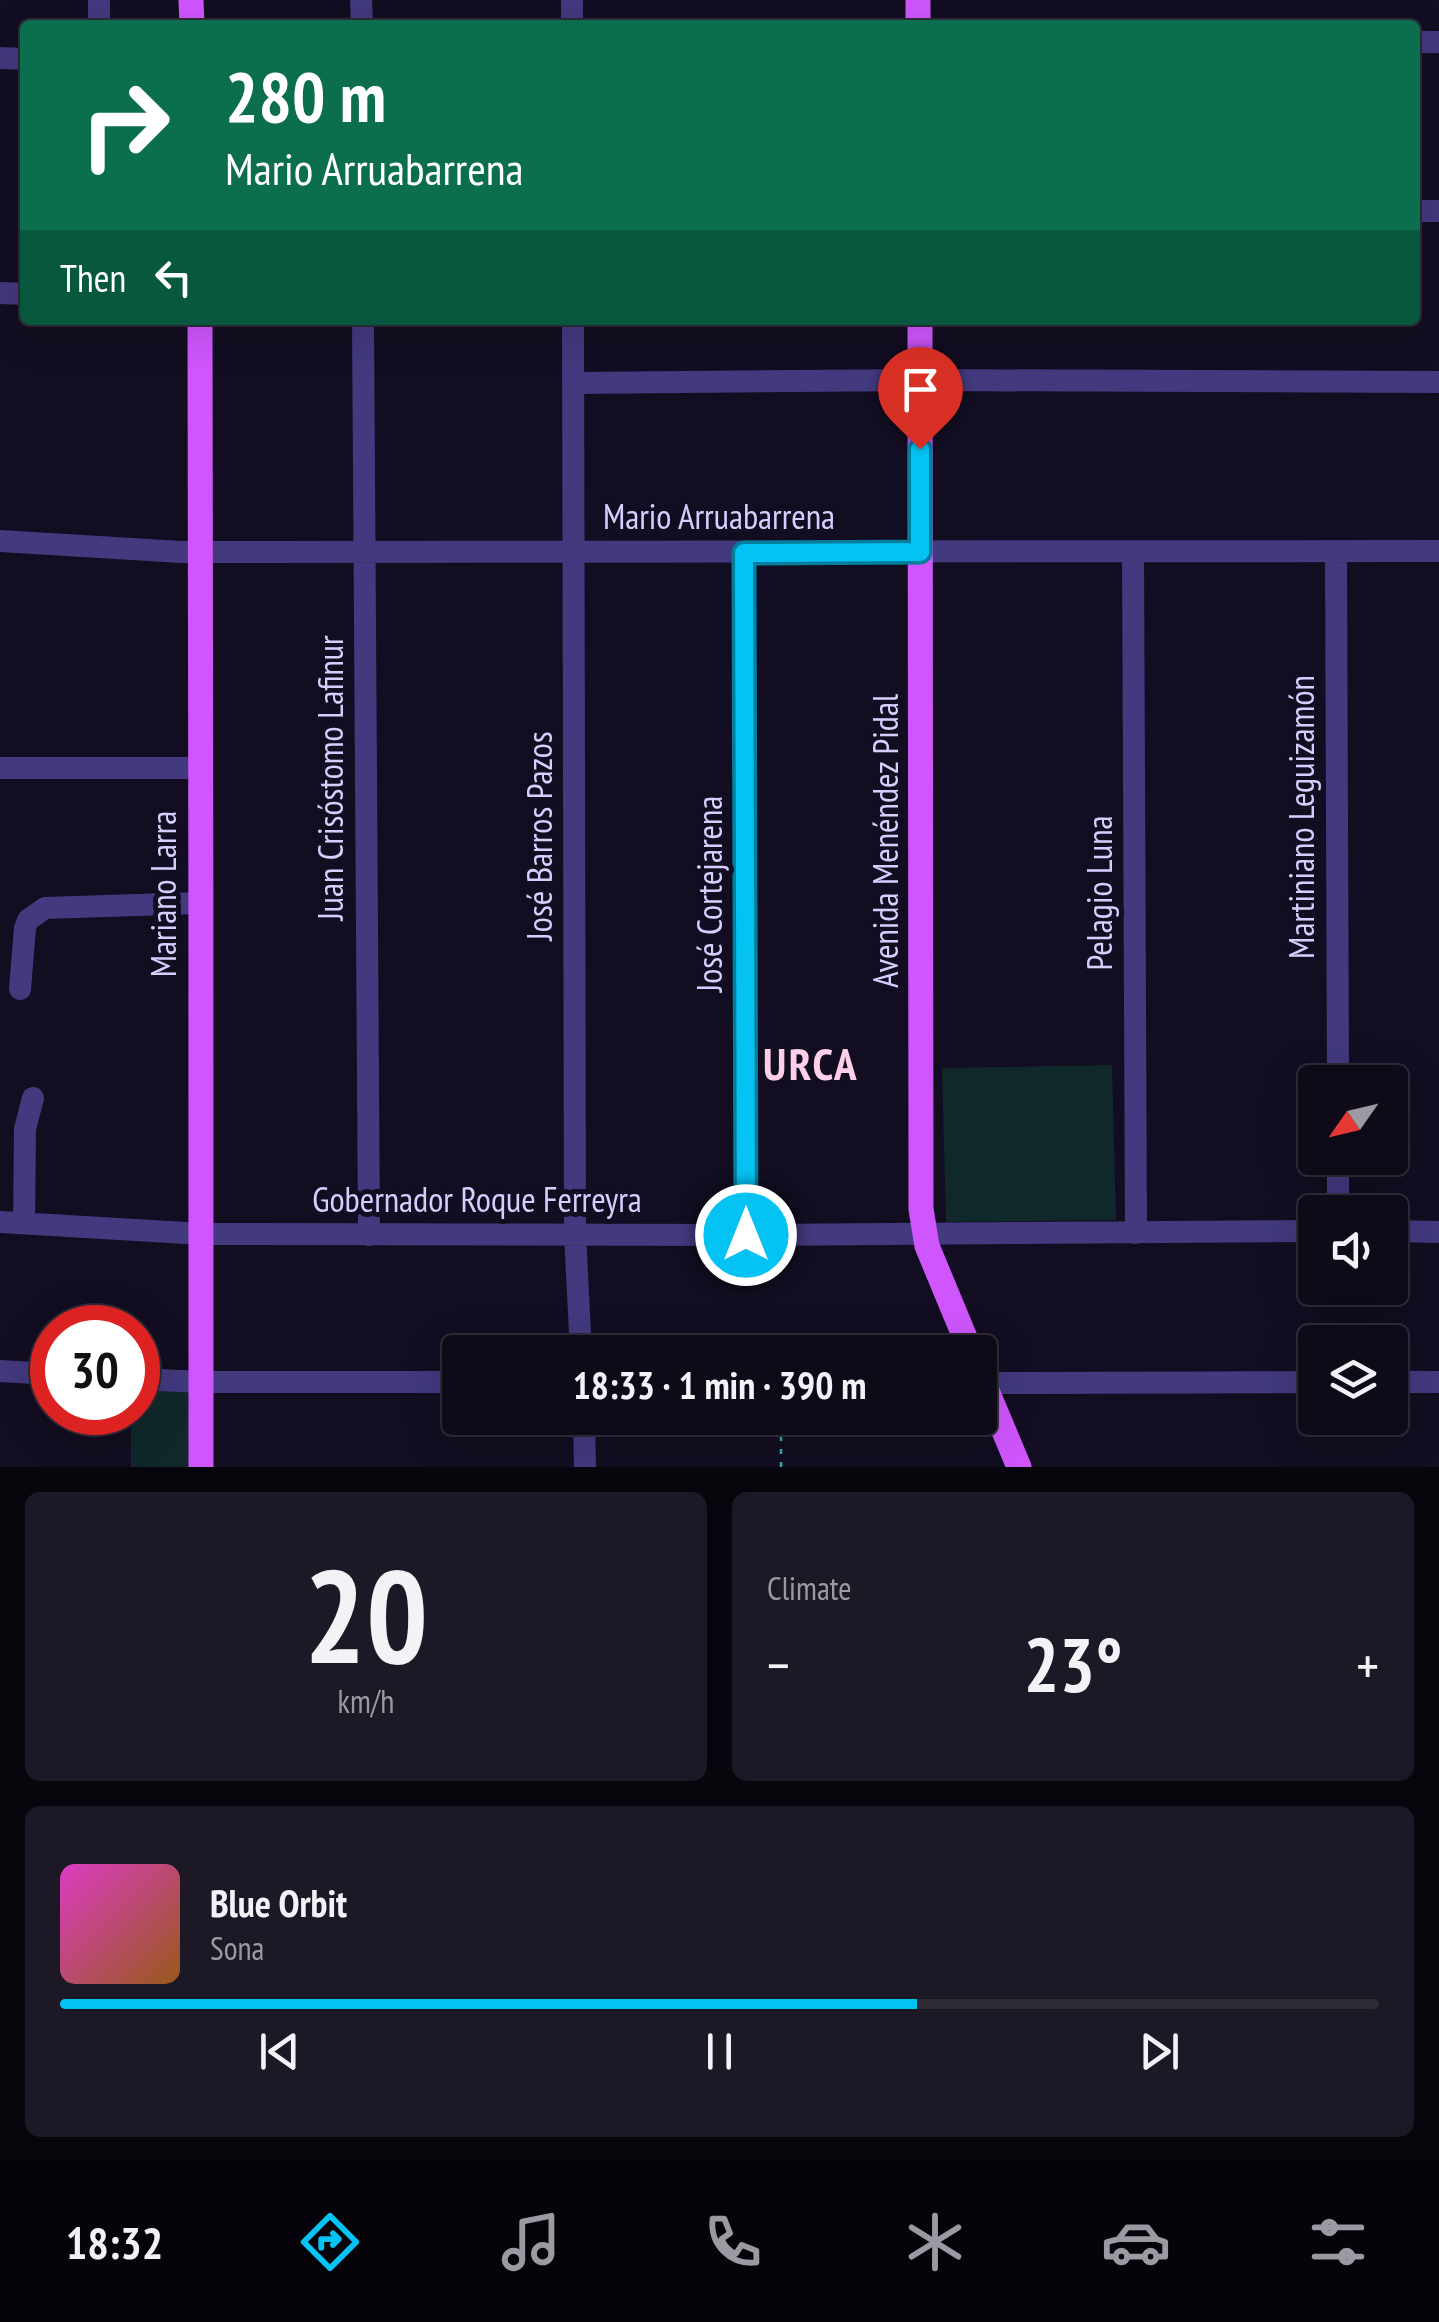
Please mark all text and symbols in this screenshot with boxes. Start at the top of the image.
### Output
text: 280 m [225,51,386,141]
icon: right [60,60,190,190]
text: Mario Arruabarrena [225,139,524,197]
icon: left [146,250,201,305]
text: Then [60,253,126,302]
pin [878,347,963,450]
icon: arrive [893,362,948,417]
street label: Mario Arruabarrena [603,493,835,539]
street label: Juan Crisóstomo Lafinur [307,635,353,922]
street label: Martiniano Leguizamón [1278,675,1324,959]
street label: Avenida Menéndez Pidal [862,694,908,988]
street label: José Barros Pazos [516,731,562,942]
street label: José Cortejarena [686,796,732,993]
street label: Mariano Larra [140,811,186,977]
street label: Pelagio Luna [1076,815,1122,971]
district label: URCA [763,1034,859,1092]
north arrow [1298,1065,1408,1175]
map controls [1298,1065,1408,1435]
street label: Gobernador Roque Ferreyra [312,1176,642,1222]
position arrow [694,1183,798,1287]
button: sound [1298,1195,1408,1305]
speed limit sign: 30 [30,1305,160,1435]
button: layers [1298,1325,1408,1435]
text: 18:33 · 1 min · 390 m [573,1360,866,1409]
text: 20 [304,1531,428,1699]
text: Climate [767,1567,851,1609]
text: 23° [1023,1616,1123,1713]
text: − [767,1629,790,1700]
text: + [1356,1629,1379,1700]
text: km/h [338,1680,394,1722]
text: Blue Orbit [210,1878,347,1927]
text: Sona [210,1927,264,1969]
icon: previous [252,2024,307,2079]
icon: pause [692,2024,747,2079]
icon: next [1132,2024,1187,2079]
icon: directions [295,2207,365,2277]
icon: music [496,2207,566,2277]
icon: phone [698,2207,768,2277]
icon: climate [900,2207,970,2277]
icon: car [1101,2207,1171,2277]
icon: filters [1303,2207,1373,2277]
text: 18:32 [66,2213,163,2271]

